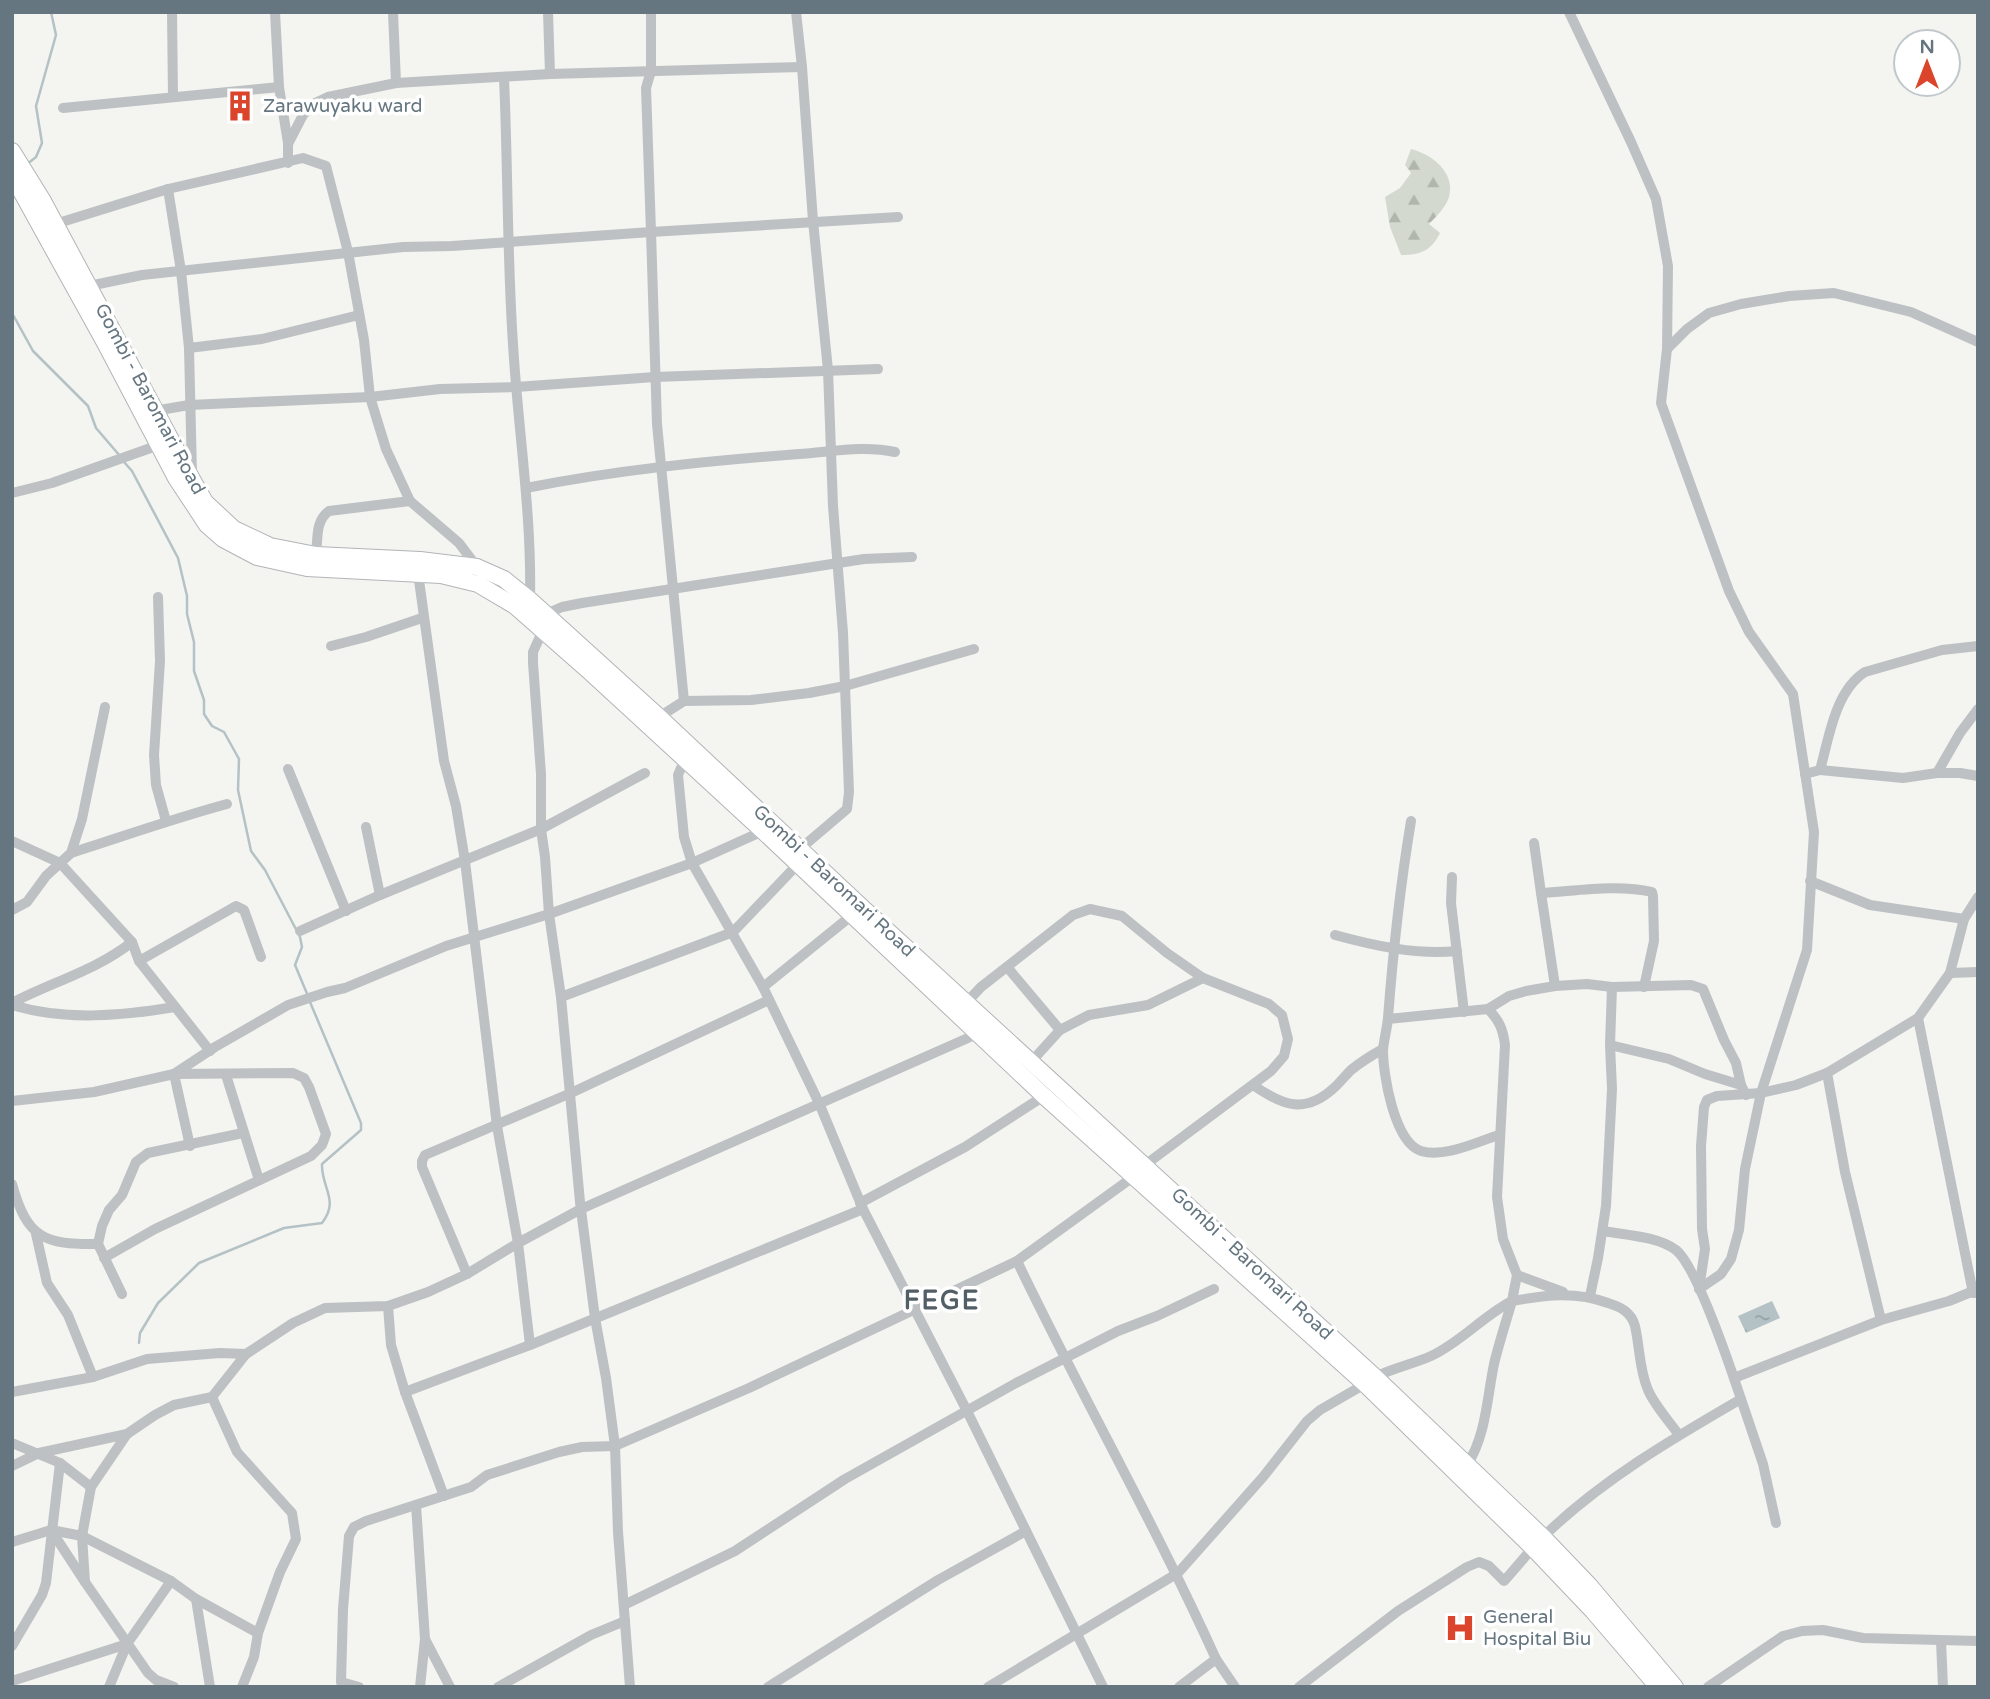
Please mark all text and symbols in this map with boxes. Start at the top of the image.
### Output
north arrow [1892,28,1962,98]
text: N [1919,36,1935,58]
building icon: Zarawuyaku ward [223,89,257,123]
place label: Zarawuyaku ward [263,95,422,117]
street label: Gombi - Baromari Road [90,300,210,498]
street label: Gombi - Baromari Road [749,800,919,962]
street label: Gombi - Baromari Road [1167,1183,1337,1345]
district label: FEGE [904,1285,980,1316]
place label: General Hospital Biu [1483,1606,1591,1650]
hospital icon: General Hospital Biu [1443,1611,1477,1645]

